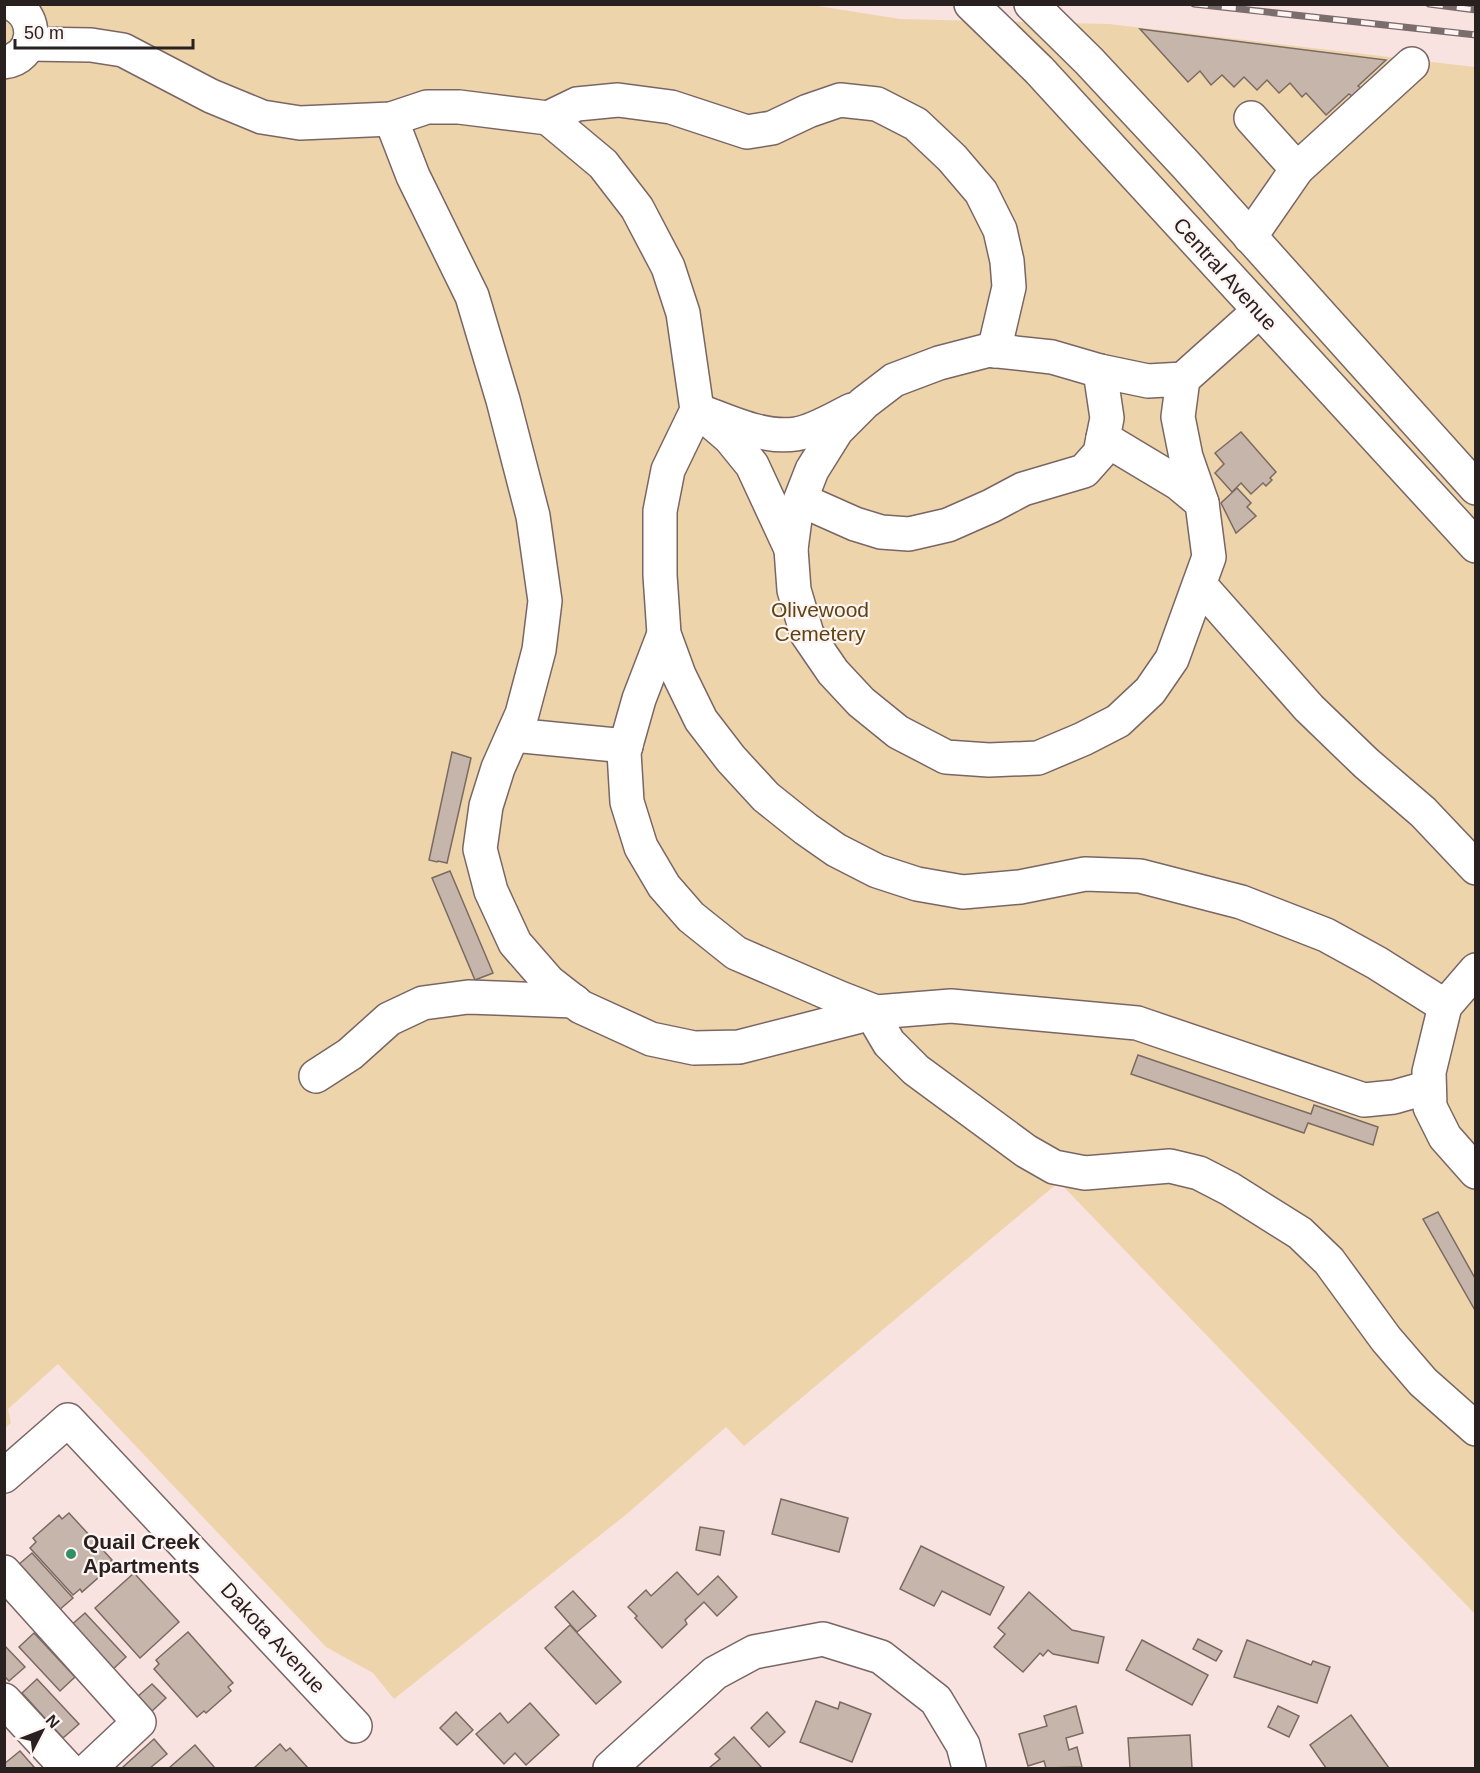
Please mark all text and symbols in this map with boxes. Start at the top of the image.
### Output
scale bar [15,12,194,50]
text: 50 m [24,23,64,43]
street label: Central Avenue [1169,213,1282,335]
park label: Olivewood Cemetery [771,598,869,645]
place label: Quail Creek Apartments [83,1530,200,1577]
marker: Quail Creek Apartments [64,1547,78,1561]
street label: Dakota Avenue [217,1578,330,1697]
north arrow [12,1701,72,1761]
text: N [43,1711,63,1731]

